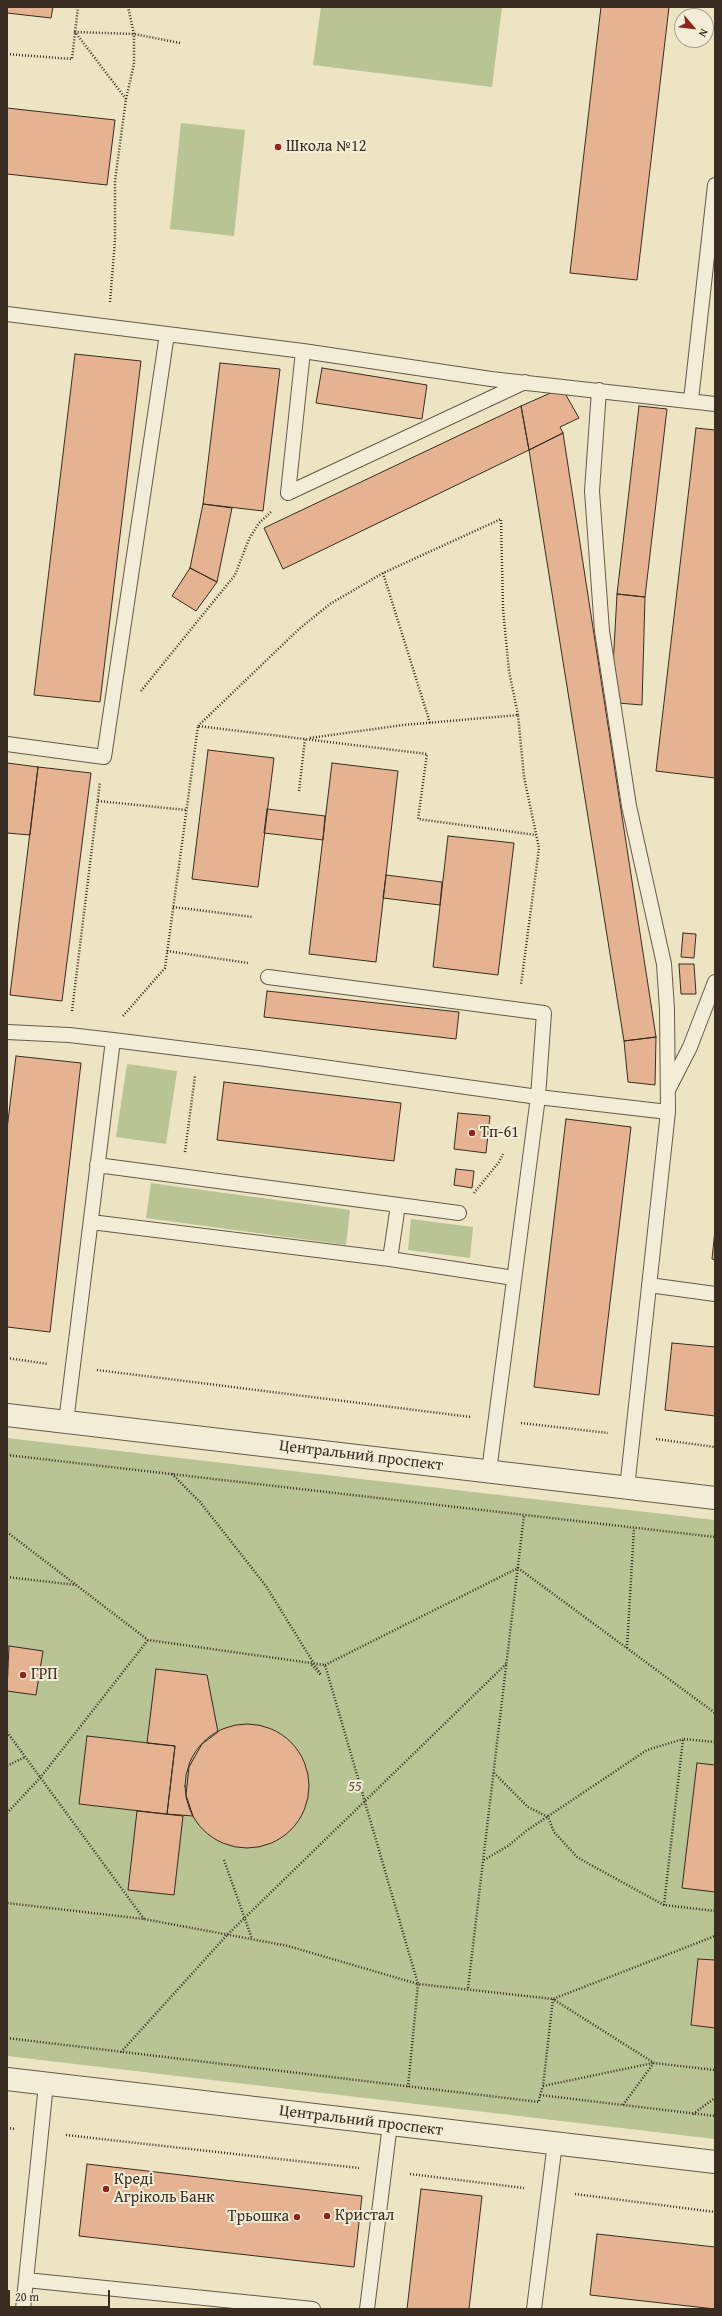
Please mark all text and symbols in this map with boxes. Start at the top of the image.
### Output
north arrow [674,8,714,48]
text: N [695,26,713,40]
place label: Школа №12 [286,137,366,157]
marker: Школа №12 [273,142,283,152]
place label: Тп-61 [480,1123,519,1143]
marker: Тп-61 [467,1128,477,1138]
street label: Центральний проспект [278,1436,444,1476]
place label: ГРП [31,1665,58,1685]
marker: ГРП [18,1670,28,1680]
park label: 55 [348,1777,362,1797]
street label: Центральний проспект [278,2101,444,2141]
place label: Креді Агріколь Банк [114,2170,214,2208]
marker: Креді Агріколь Банк [101,2184,111,2194]
place label: Кристал [335,2206,394,2226]
place label: Трьошка [228,2207,289,2227]
marker: Кристал [322,2211,332,2221]
marker: Трьошка [292,2212,302,2222]
scale bar [10,2282,112,2308]
text: 20 m [15,2288,39,2305]

